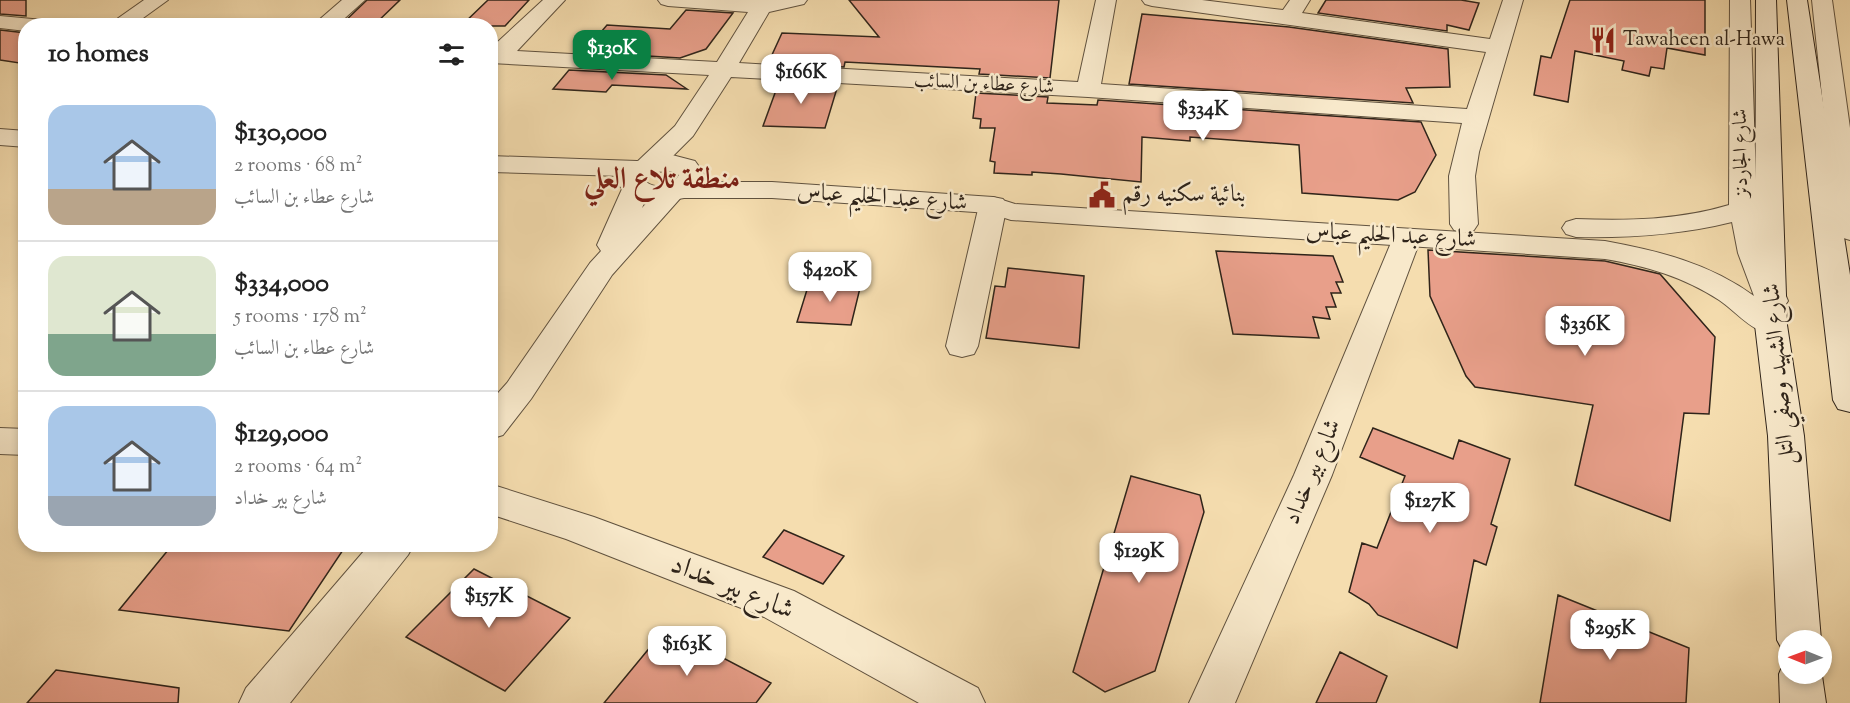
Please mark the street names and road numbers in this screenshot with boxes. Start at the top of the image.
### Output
street label: شارع عطاء بن السائب [913,67,1055,104]
street label: شارع الجاردنز [1727,109,1758,199]
street label: شارع عبد الحليم عباس [795,175,968,226]
street label: شارع عبد الحليم عباس [1305,215,1477,262]
street label: شارع الشهيد وصفي التل [1755,281,1809,466]
street label: شارع بير خداد [1276,414,1351,530]
street label: شارع بير خداد [664,545,800,632]

